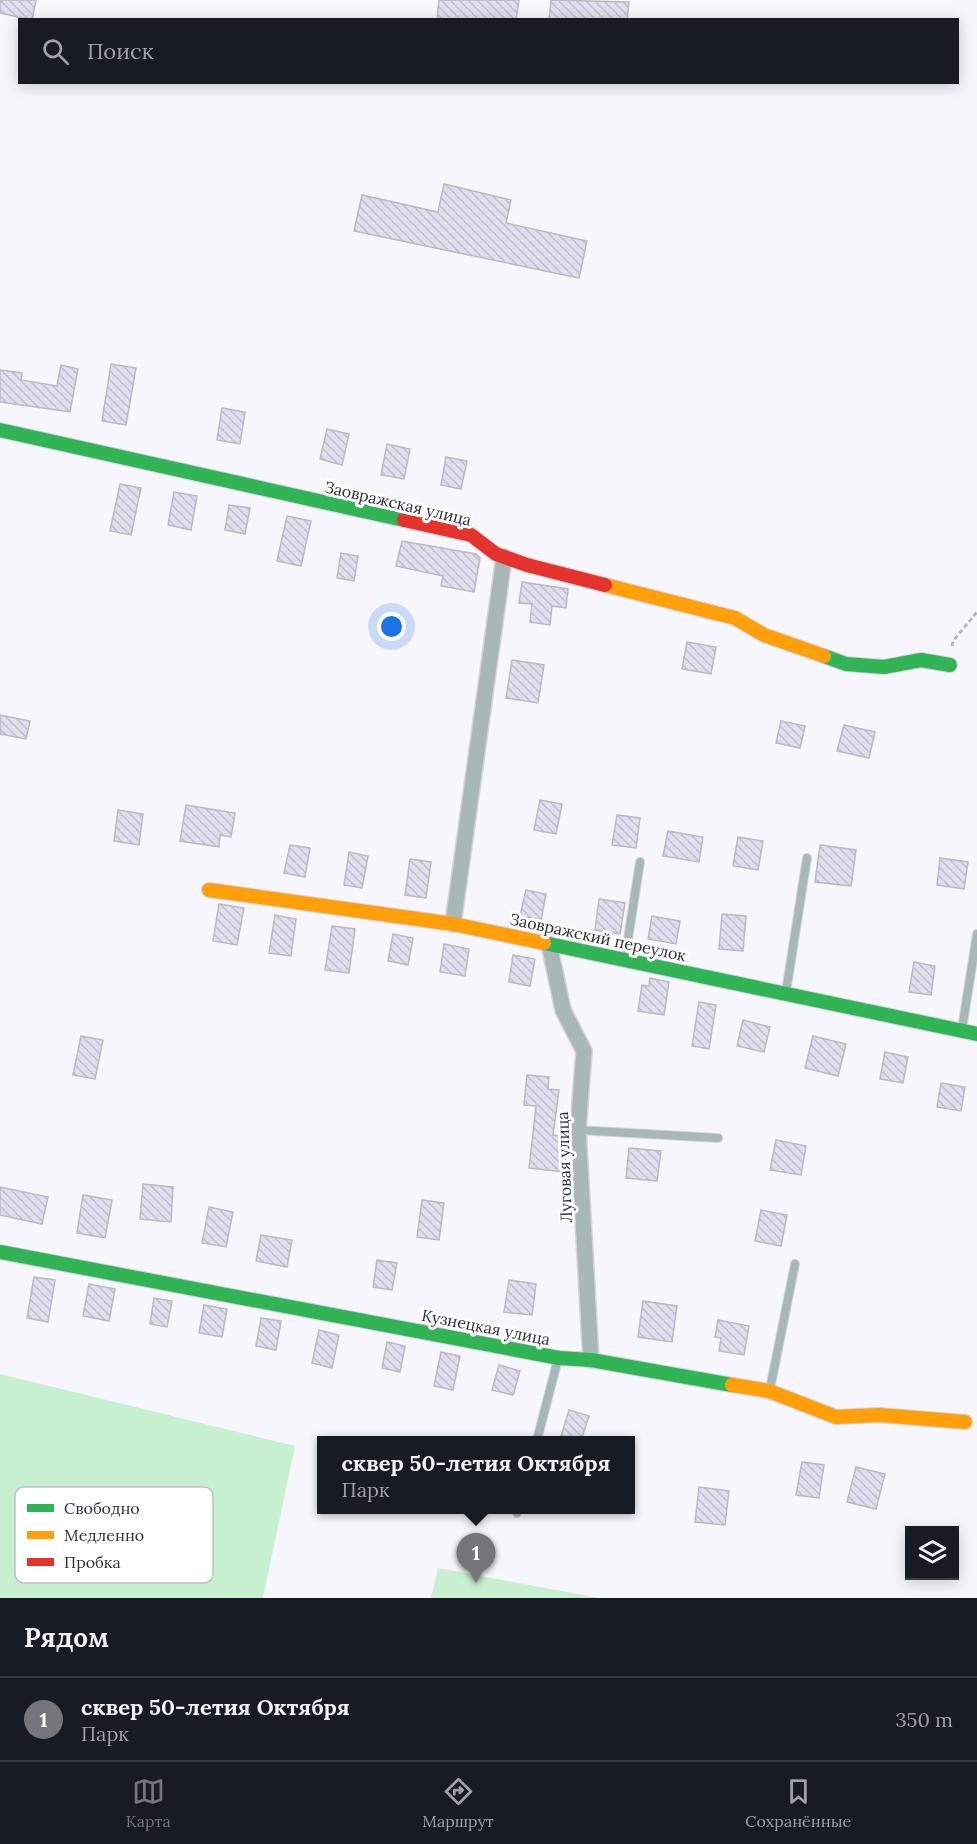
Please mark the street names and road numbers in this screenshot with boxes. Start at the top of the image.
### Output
street label: Заовражская улица [323,476,473,530]
street label: Заовражский переулок [508,909,688,966]
street label: Луговая улица [552,1111,576,1223]
street label: Кузнецкая улица [420,1305,552,1349]

